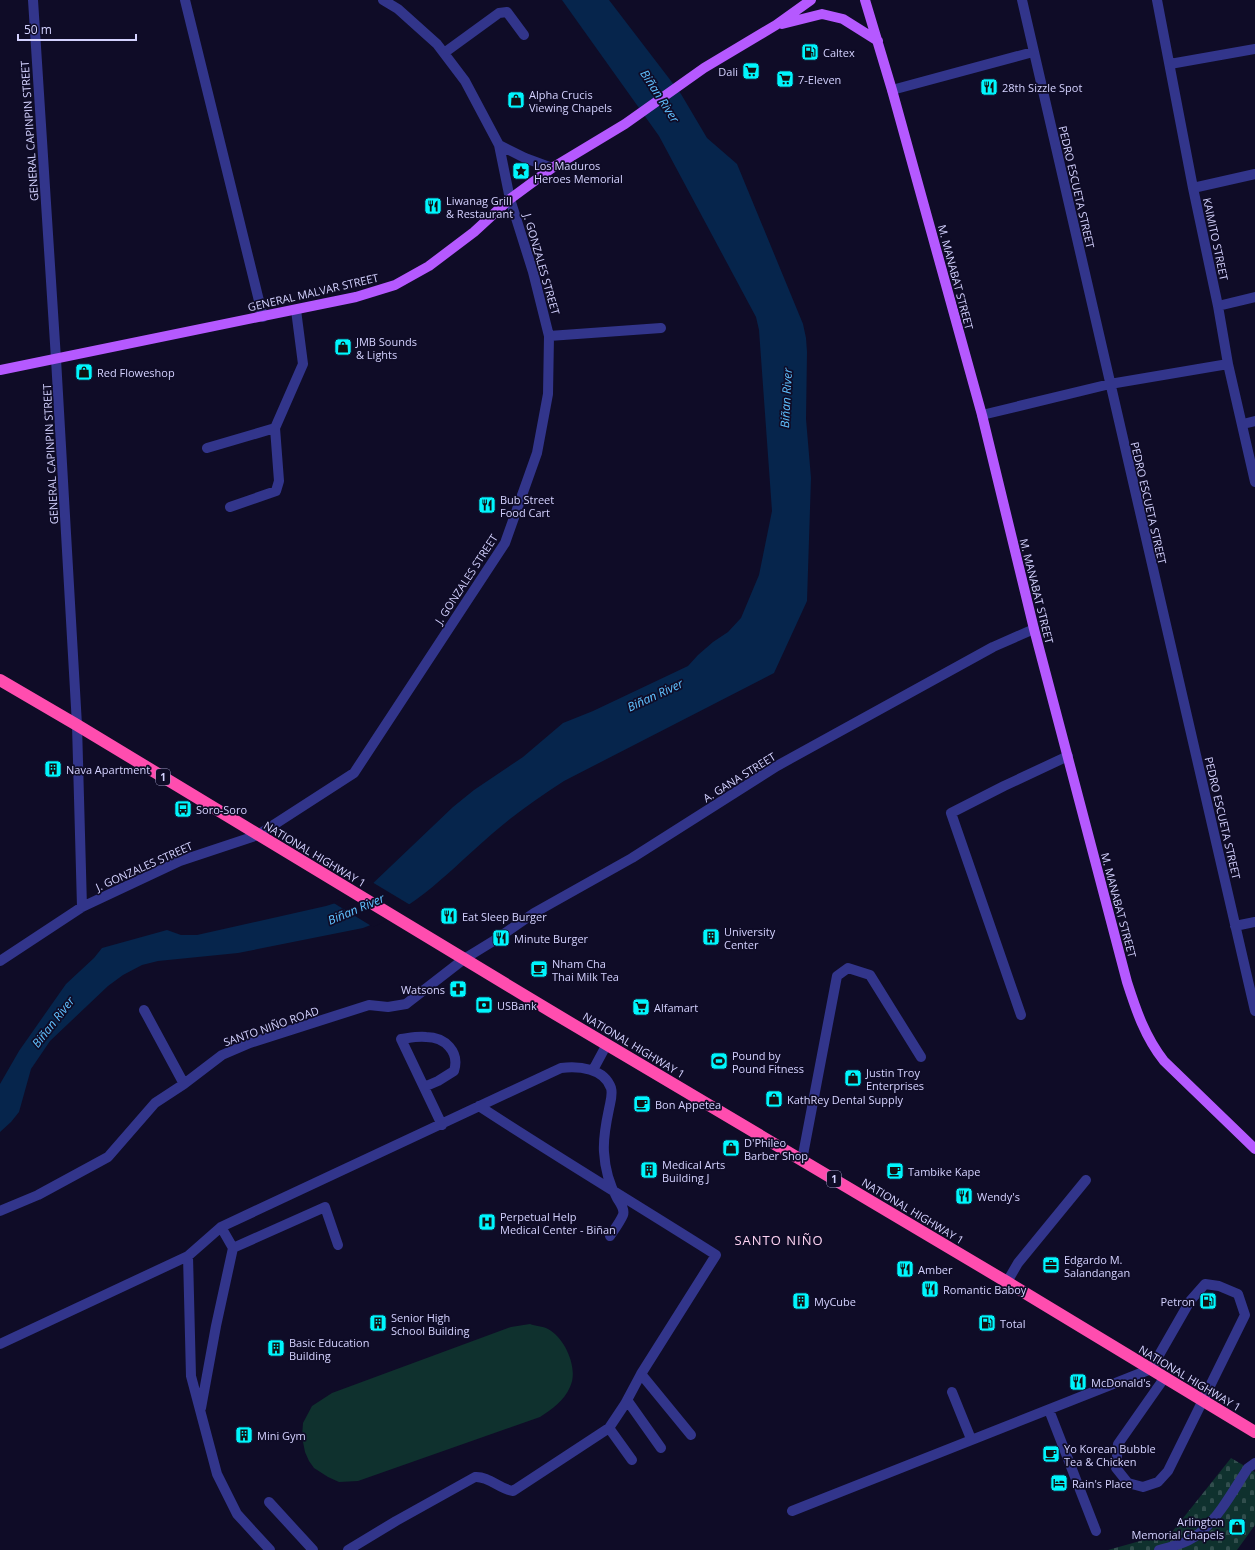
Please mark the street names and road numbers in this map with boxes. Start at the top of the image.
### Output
street label: GENERAL CAPINPIN STREET [17,60,41,202]
street label: PEDRO ESCUETA STREET [1056,124,1098,250]
street label: KAIMITO STREET [1200,196,1232,282]
street label: J. GONZALES STREET [520,211,564,316]
street label: M. MANABAT STREET [935,223,977,331]
street label: GENERAL MALVAR STREET [246,270,380,314]
street label: GENERAL CAPINPIN STREET [39,383,61,525]
street label: PEDRO ESCUETA STREET [1128,440,1170,566]
street label: J. GONZALES STREET [431,531,501,628]
street label: M. MANABAT STREET [1017,537,1057,645]
street label: A. GANA STREET [700,749,778,805]
street label: PEDRO ESCUETA STREET [1202,755,1244,881]
road number: 1 [156,769,170,785]
street label: NATIONAL HIGHWAY 1 [261,818,369,890]
street label: J. GONZALES STREET [92,838,195,895]
street label: M. MANABAT STREET [1098,851,1140,959]
street label: SANTO NIÑO ROAD [221,1003,321,1049]
street label: NATIONAL HIGHWAY 1 [580,1009,688,1081]
road number: 1 [827,1171,841,1187]
street label: NATIONAL HIGHWAY 1 [859,1175,967,1247]
street label: NATIONAL HIGHWAY 1 [1136,1342,1244,1414]

